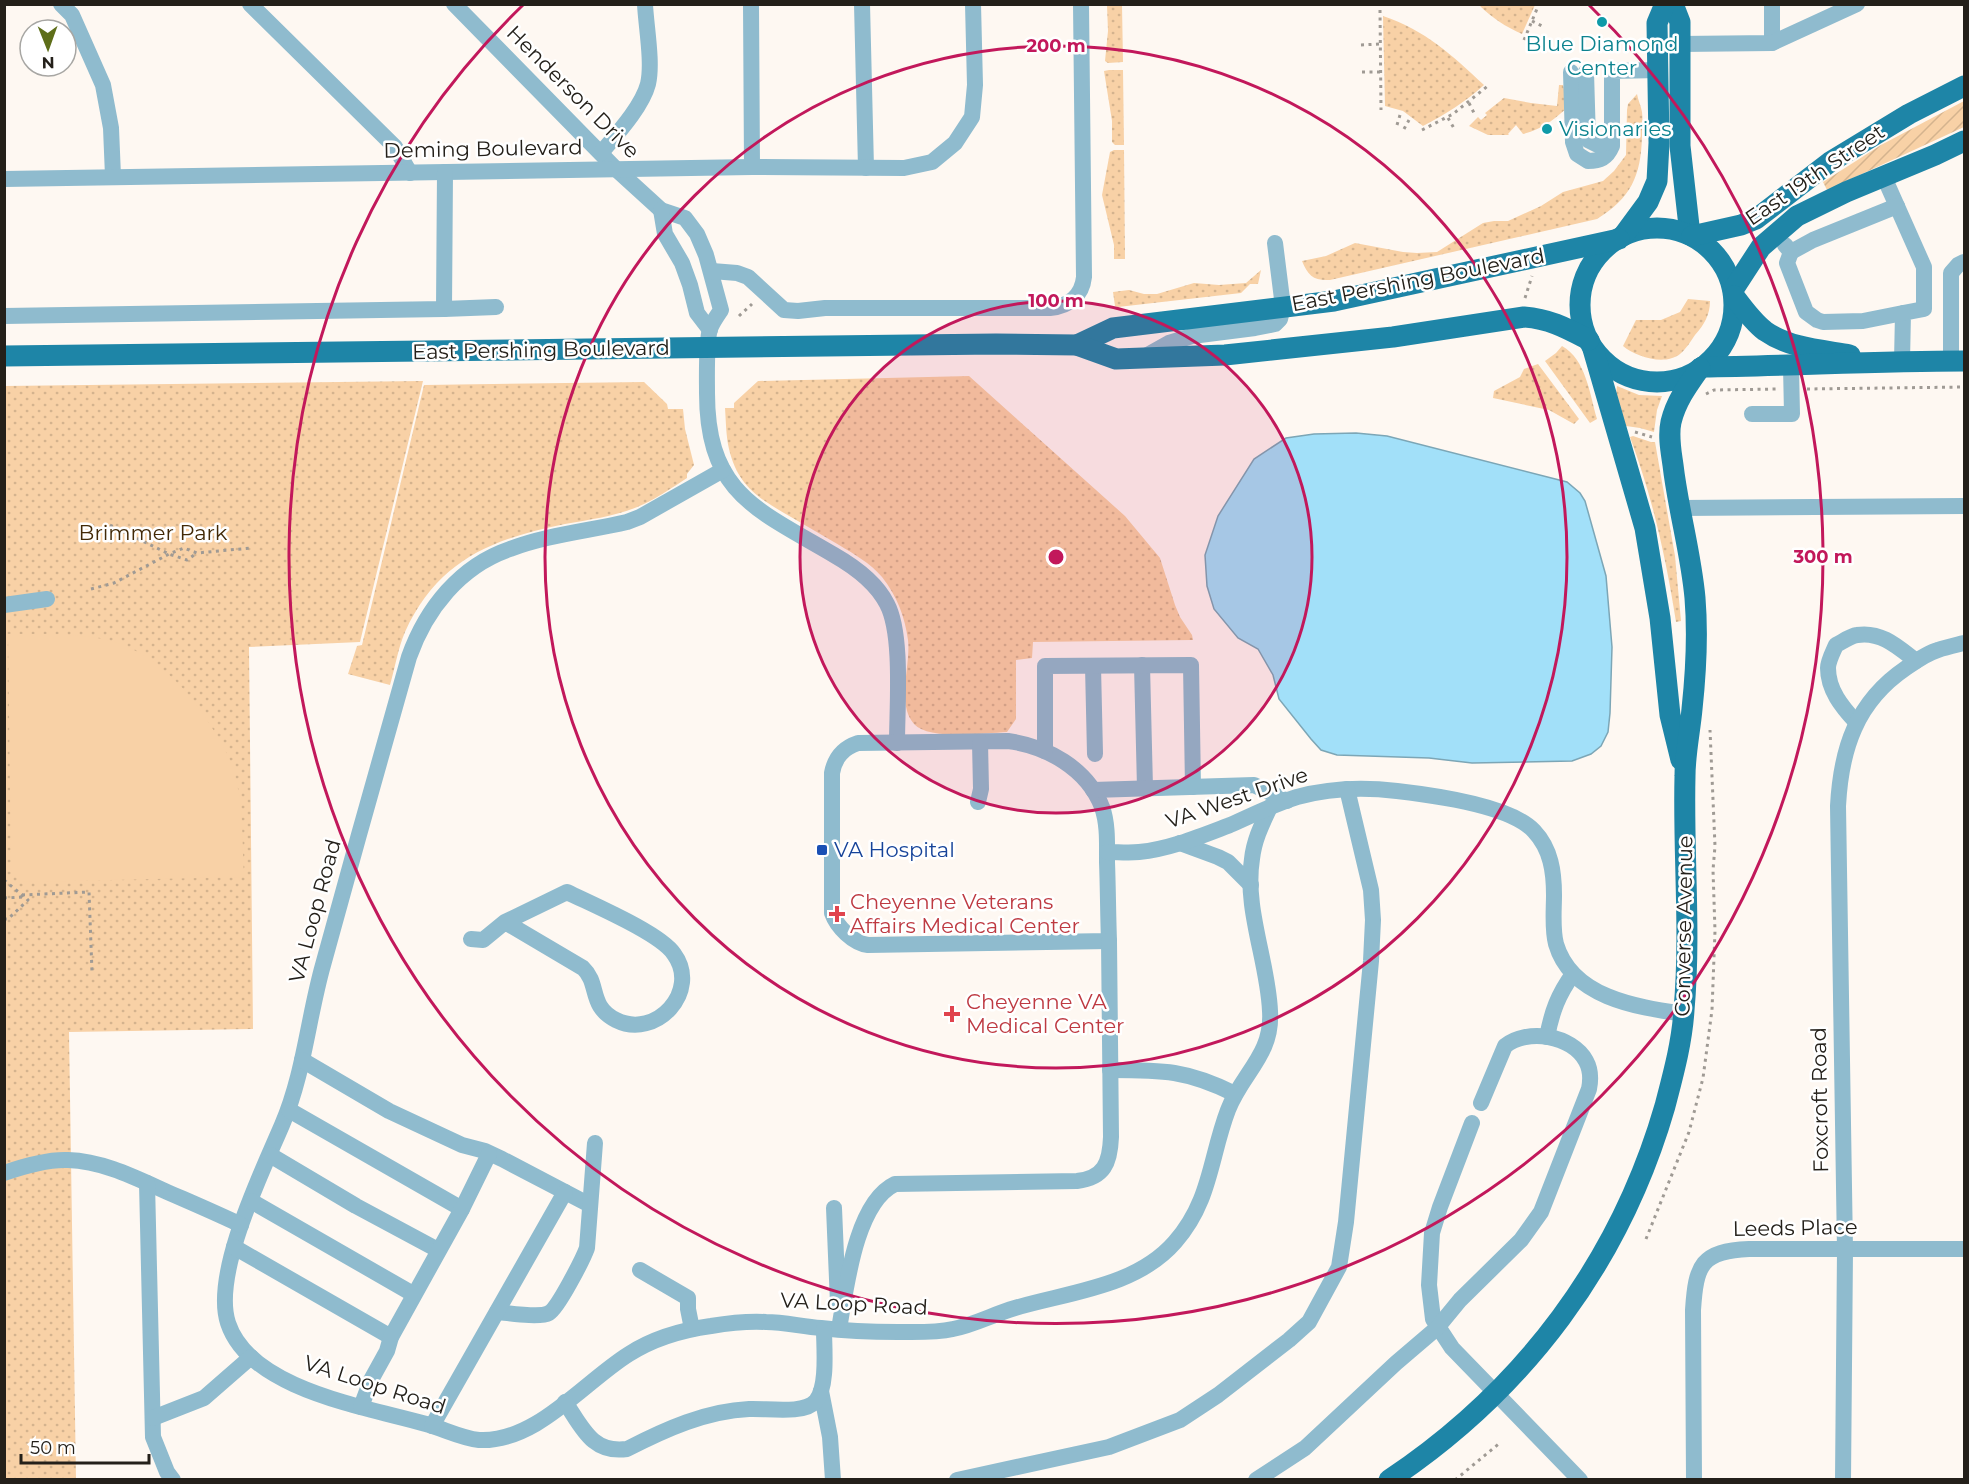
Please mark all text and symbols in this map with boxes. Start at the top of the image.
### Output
marker: Blue Diamond Center [1595,15,1609,29]
north arrow [18,18,78,78]
street label: Henderson Drive [502,20,645,163]
place label: Blue Diamond Center [1525,31,1679,80]
text: 200 m [1026,35,1086,57]
text: N [42,53,55,72]
place label: Visionaries [1559,116,1671,141]
street label: East 19th Street [1740,119,1889,230]
marker: Visionaries [1540,122,1554,136]
street label: Deming Boulevard [383,134,583,163]
street label: East Pershing Boulevard [1289,243,1547,316]
text: 100 m [1028,290,1084,312]
street label: East Pershing Boulevard [412,335,670,364]
park label: Brimmer Park [79,520,228,545]
text: 300 m [1792,546,1853,568]
centre of rings [1046,547,1066,567]
street label: VA West Drive [1163,762,1311,834]
street label: Converse Avenue [1669,835,1698,1017]
street label: VA Loop Road [283,836,346,985]
place label: VA Hospital [834,837,955,862]
marker: VA Hospital [815,843,829,857]
place label: Cheyenne Veterans Affairs Medical Center [850,889,1080,938]
marker: Cheyenne Veterans Affairs Medical Center [828,905,846,923]
place label: Cheyenne VA Medical Center [966,989,1125,1038]
marker: Cheyenne VA Medical Center [943,1005,961,1023]
street label: Foxcroft Road [1806,1027,1833,1173]
street label: Leeds Place [1732,1214,1858,1241]
street label: VA Loop Road [780,1287,928,1320]
street label: VA Loop Road [301,1350,449,1419]
scale bar [21,1427,148,1465]
text: 50 m [30,1437,76,1459]

